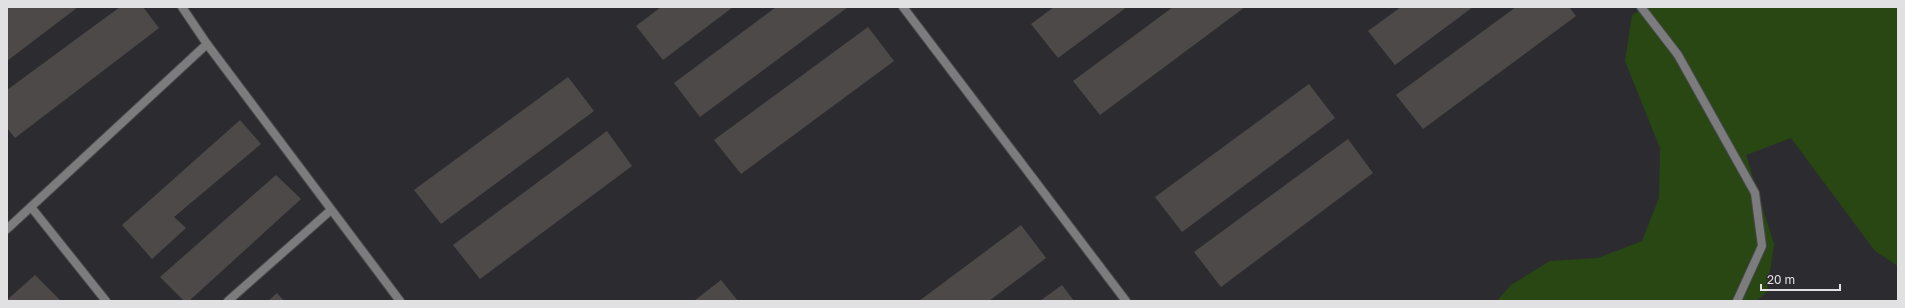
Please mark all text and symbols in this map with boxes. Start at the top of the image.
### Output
scale bar [1761,266,1840,292]
text: 20 m [1767,272,1795,287]

